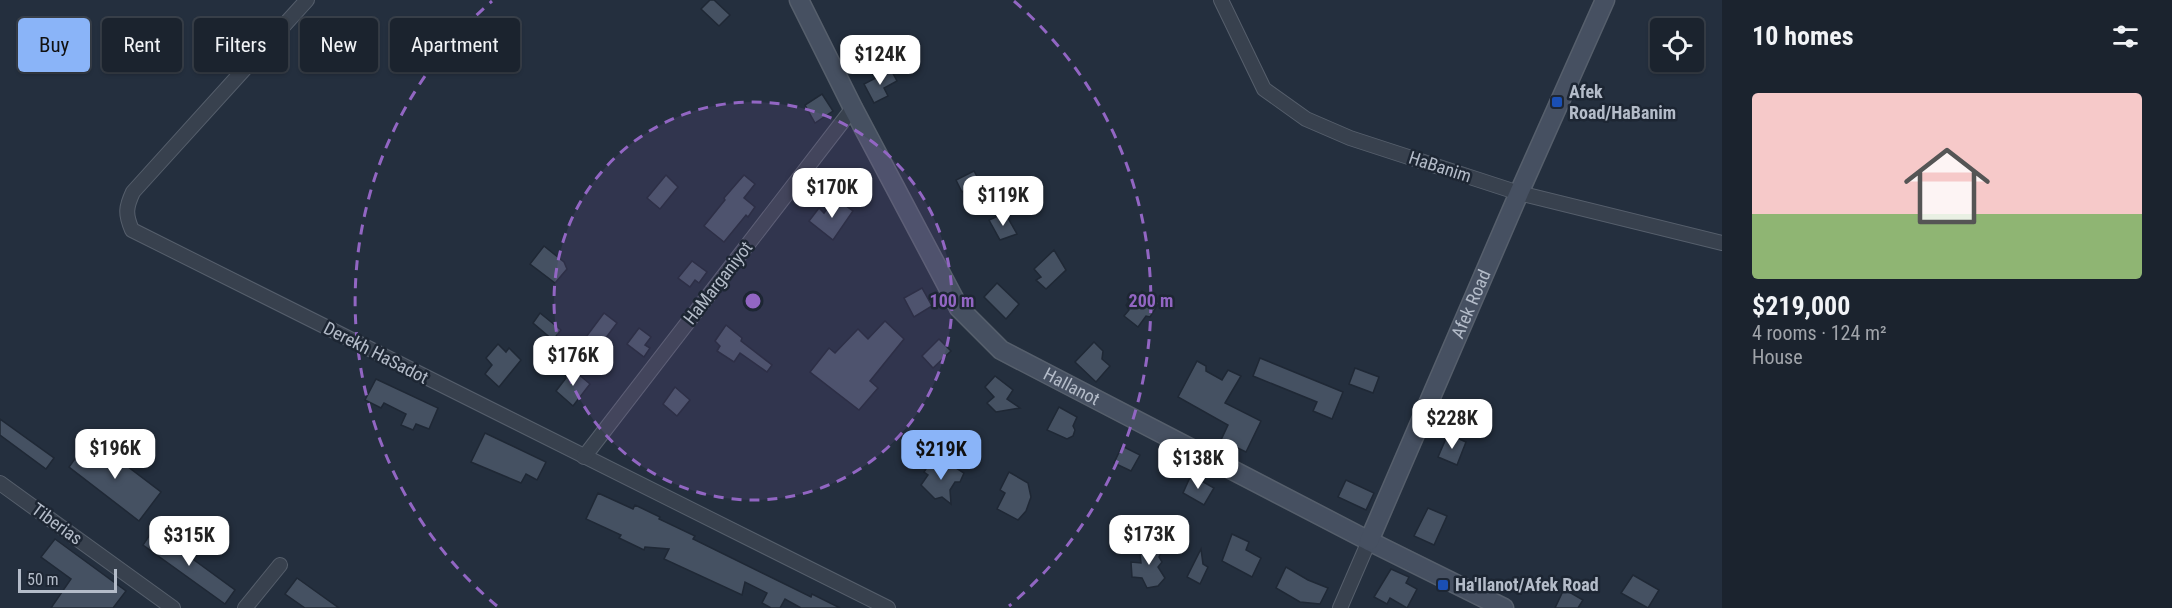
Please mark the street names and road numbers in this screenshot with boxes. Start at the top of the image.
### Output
street label: HaBanim [1406,147,1474,186]
street label: HaMarganiyot [679,237,756,328]
street label: Afek Road [1447,266,1495,341]
street label: Derekh HaSadot [320,317,432,388]
street label: HaIlanot [1040,363,1103,409]
street label: Tiberias [28,498,87,549]

